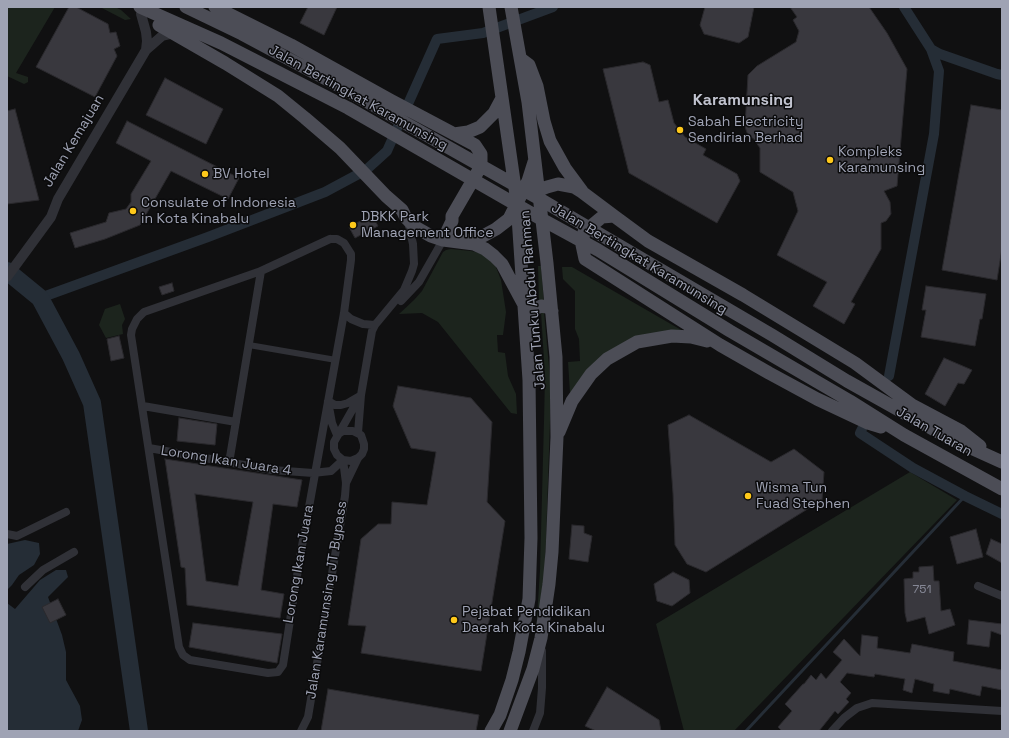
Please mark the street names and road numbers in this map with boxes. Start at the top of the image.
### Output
street label: Jalan Bertingkat Karamunsing [266,42,450,154]
street label: Jalan Kemajuan [40,92,108,190]
street label: Jalan Bertingkat Karamunsing [548,200,730,318]
street label: Jalan Tunku Abdul Rahman [517,209,549,391]
street label: Jalan Tuaran [893,403,975,461]
street label: Lorong Ikan Juara 4 [159,442,293,480]
street label: Jalan Karamunsing JT Bypass [303,500,351,700]
street label: Lorong Ikan Juara [280,504,318,624]

